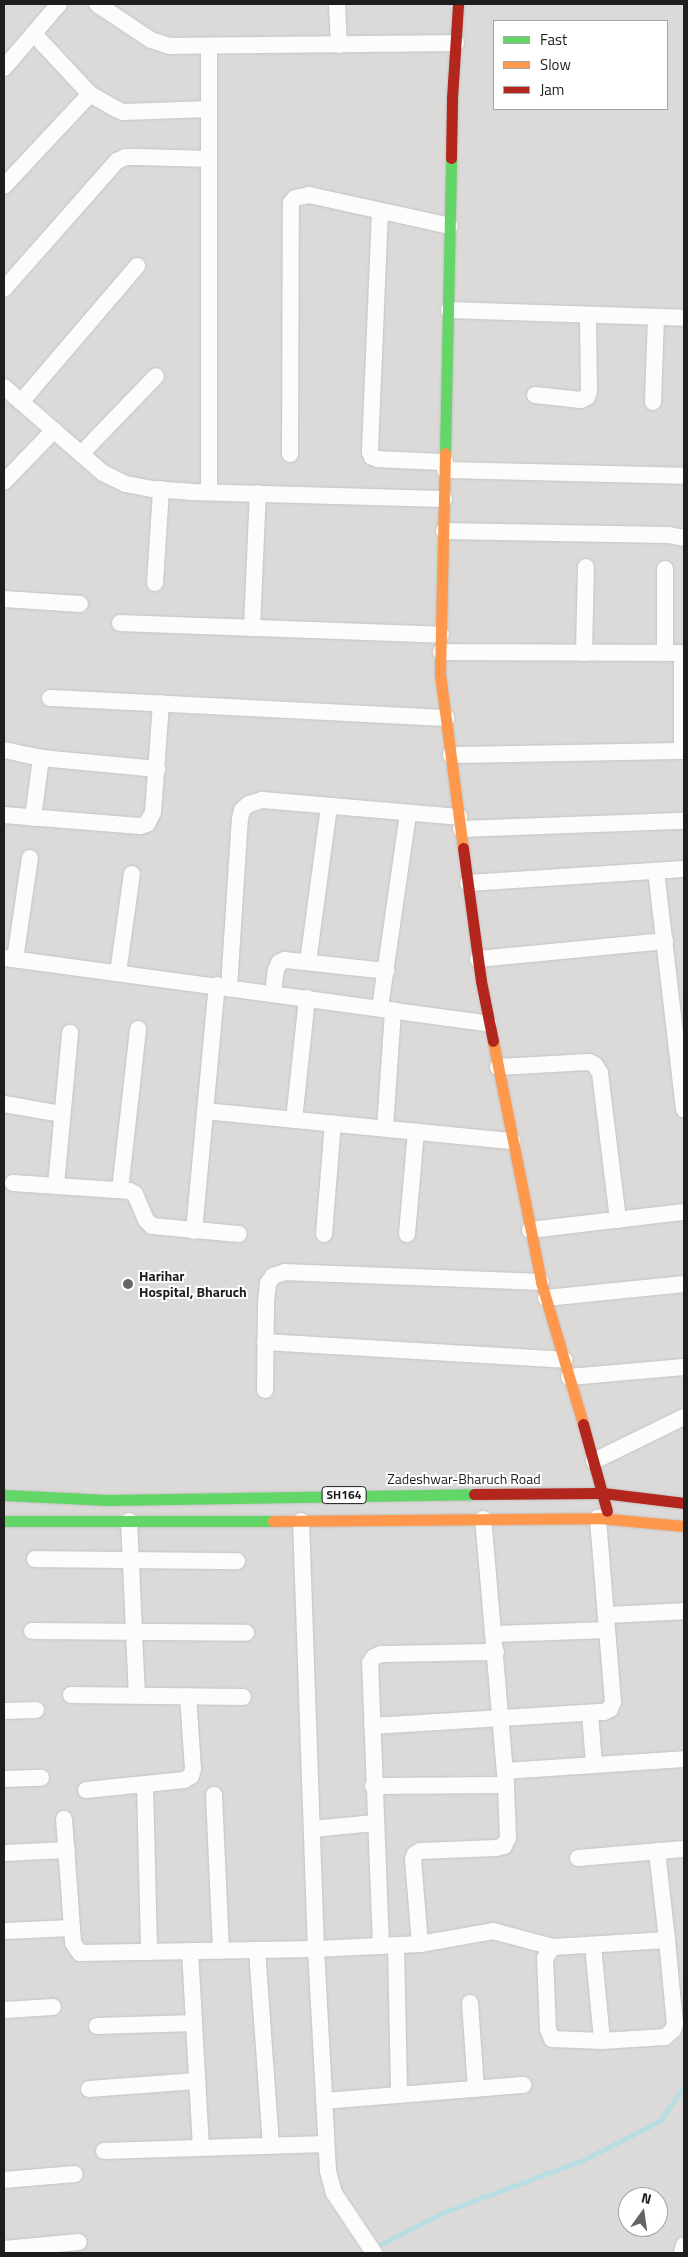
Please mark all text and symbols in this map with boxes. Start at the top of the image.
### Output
legend [493,20,668,110]
text: Fast [540,28,567,51]
text: Slow [540,53,571,76]
text: Jam [540,78,564,101]
place label: Harihar Hospital, Bharuch [139,1268,247,1300]
marker: Harihar Hospital, Bharuch [121,1277,135,1291]
street label: Zadeshwar-Bharuch Road [387,1471,541,1487]
road number: SH164 [322,1486,366,1504]
north arrow [618,2187,668,2237]
text: N [639,2187,654,2209]

